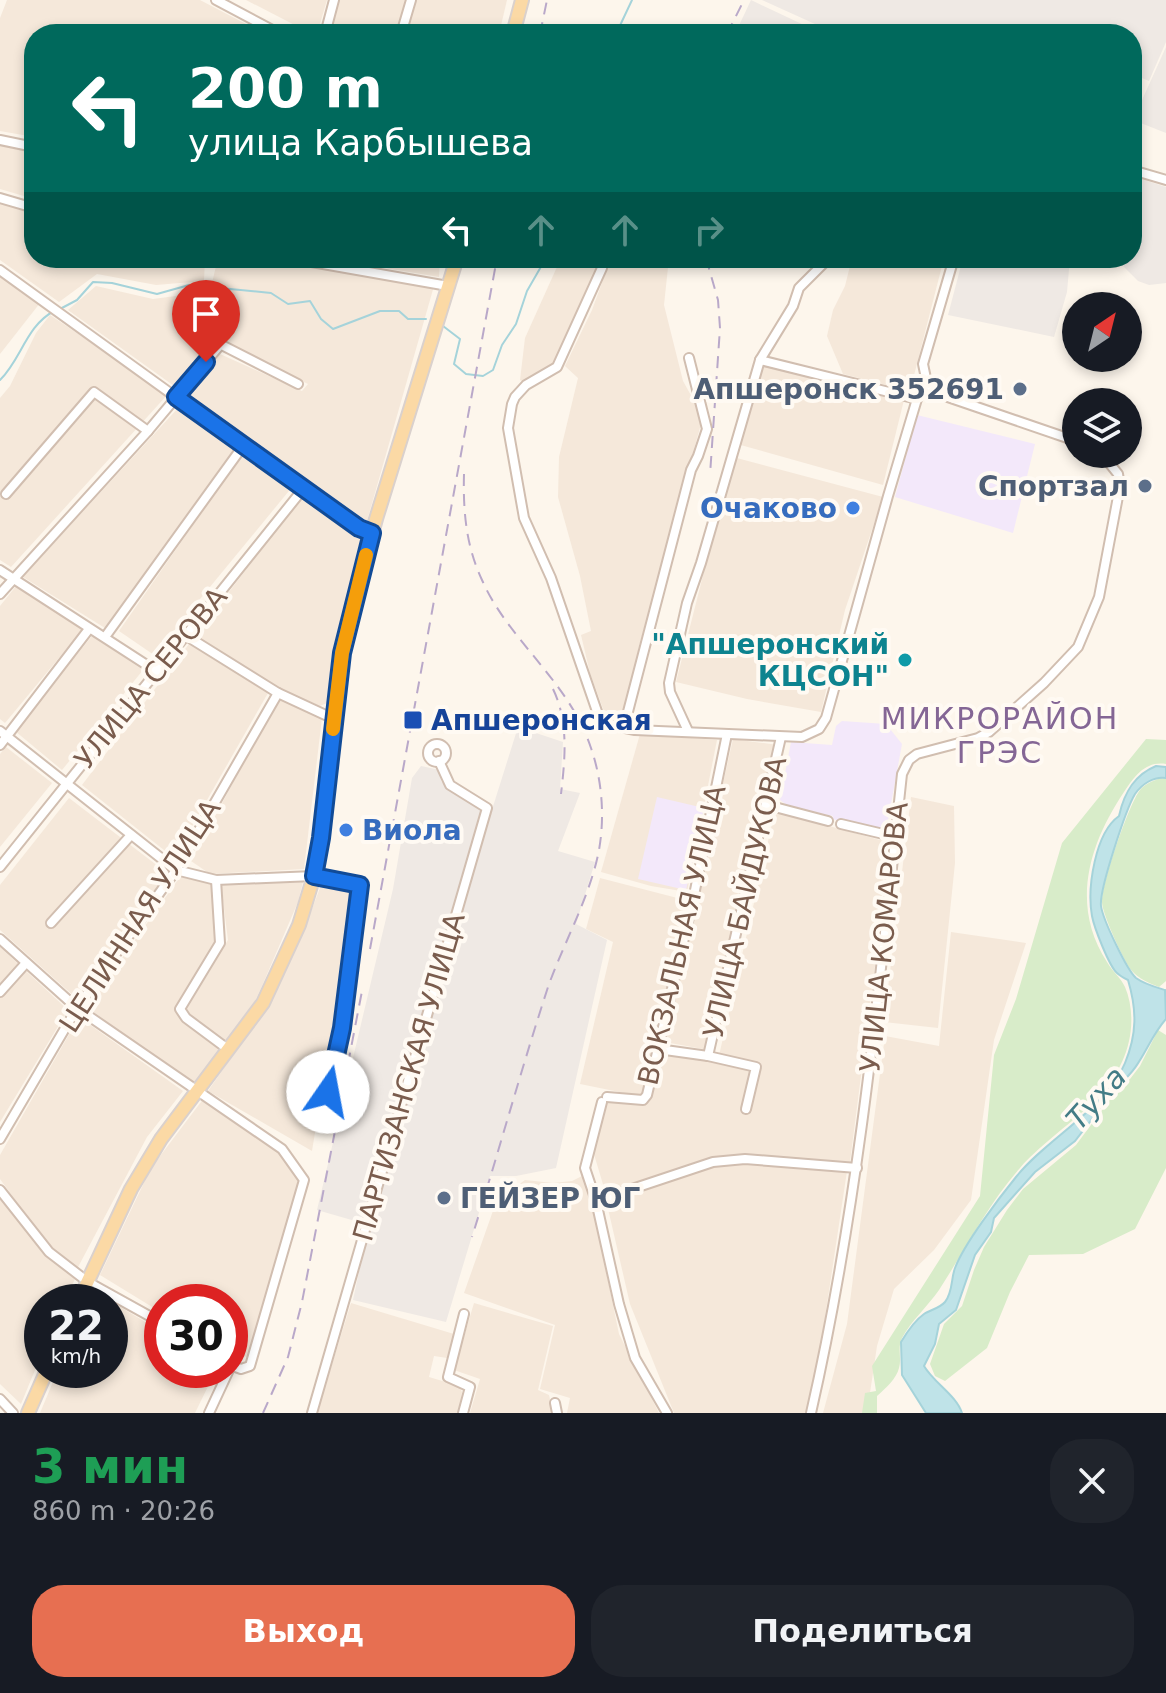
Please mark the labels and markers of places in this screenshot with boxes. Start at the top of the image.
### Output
pin [172,280,240,362]
place label: Апшеронск 352691 [693,373,1004,406]
marker: Апшеронск 352691 [1011,380,1029,398]
place label: Спортзал [978,470,1129,503]
marker: Спортзал [1136,477,1154,495]
place label: Очаково [700,492,837,525]
marker: Очаково [844,499,862,517]
place label: "Апшеронский КЦСОН" [651,628,889,693]
marker: "Апшеронский КЦСОН" [896,651,914,669]
place label: Апшеронская [431,704,652,737]
marker: Апшеронская [402,709,424,731]
place label: Виола [362,814,462,847]
marker: Виола [337,821,355,839]
place label: ГЕЙЗЕР ЮГ [460,1181,641,1215]
marker: ГЕЙЗЕР ЮГ [435,1189,453,1207]

